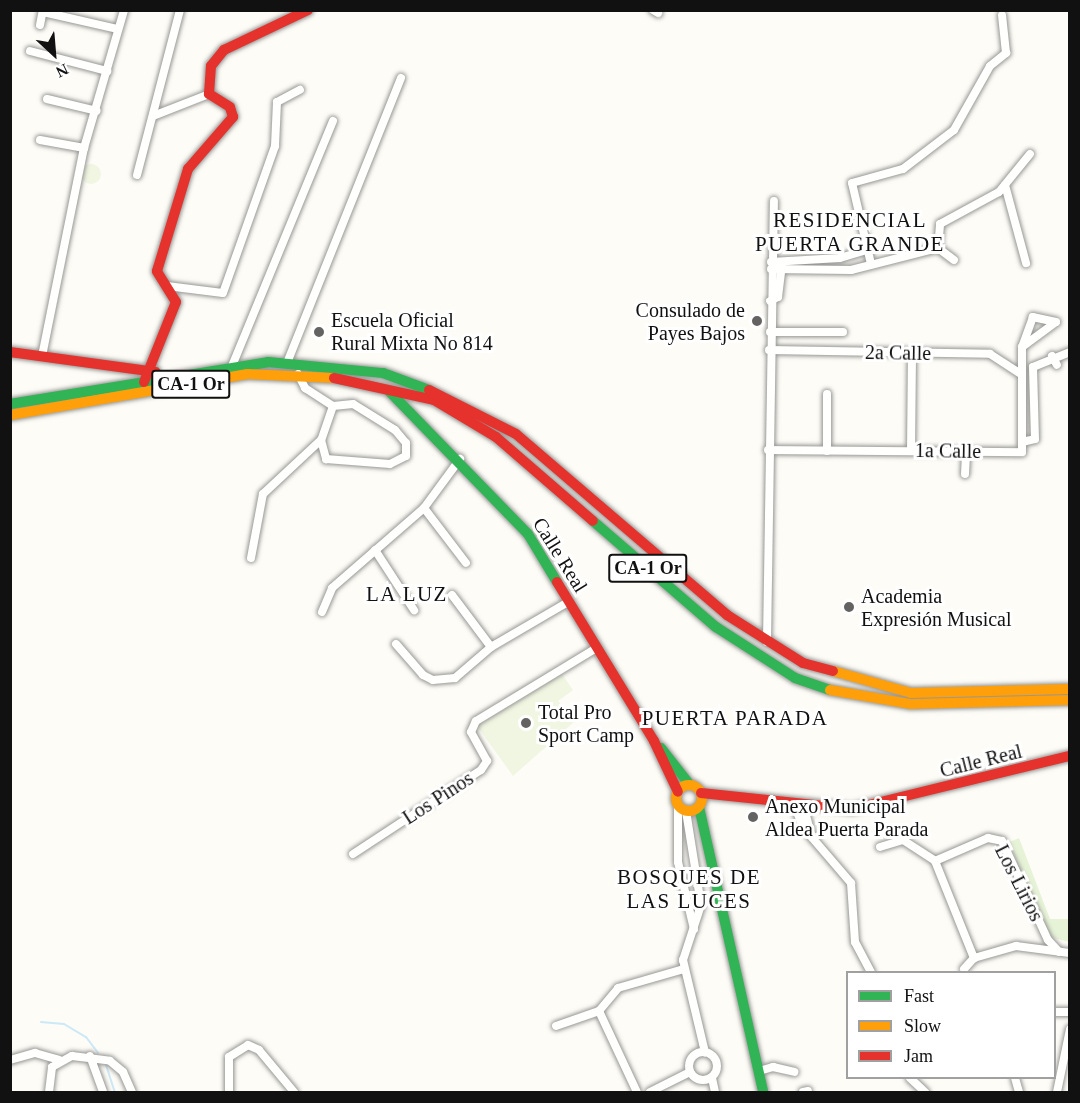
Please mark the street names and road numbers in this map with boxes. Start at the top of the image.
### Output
street label: 2a Calle [865,340,931,366]
road number: CA-1 Or [150,369,231,399]
street label: 1a Calle [915,438,981,464]
street label: Calle Real [528,513,592,597]
road number: CA-1 Or [608,553,688,583]
street label: Calle Real [937,739,1025,783]
street label: Los Pinos [398,766,478,830]
street label: Los Lirios [990,841,1048,925]

